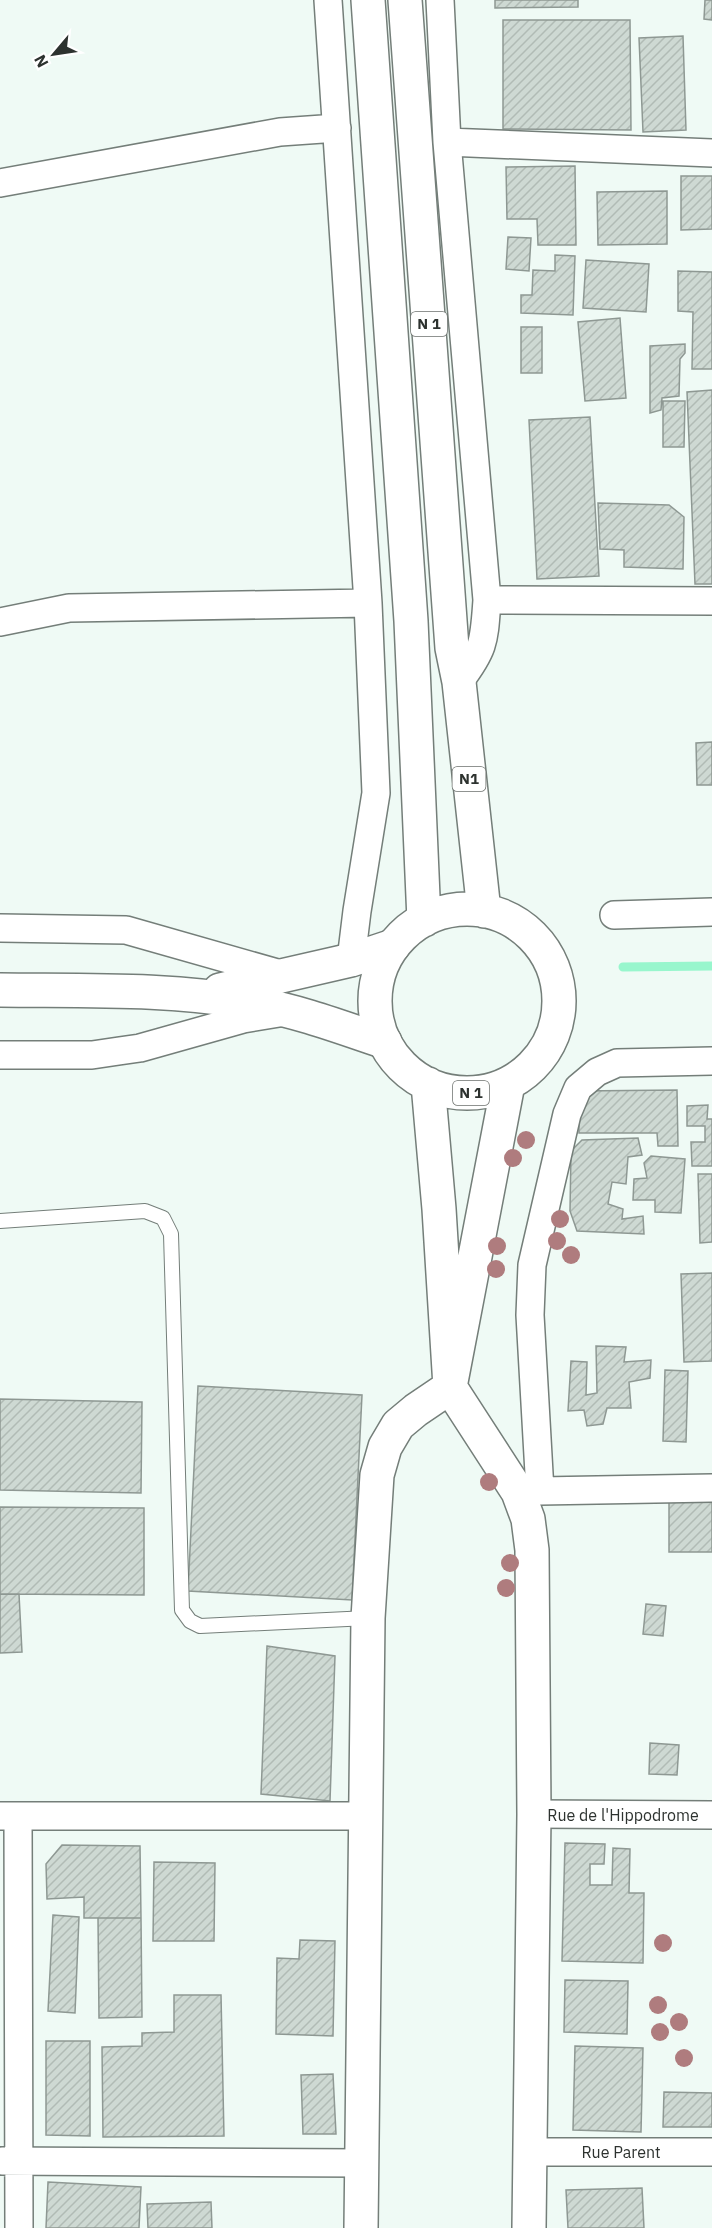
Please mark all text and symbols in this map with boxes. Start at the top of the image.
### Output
north arrow [24,24,84,84]
text: N [29,51,52,71]
road number: N 1 [411,312,447,336]
road number: N1 [452,767,486,791]
road number: N 1 [453,1081,489,1105]
street label: Rue de l'Hippodrome [547,1805,699,1825]
street label: Rue Parent [581,2142,661,2162]

